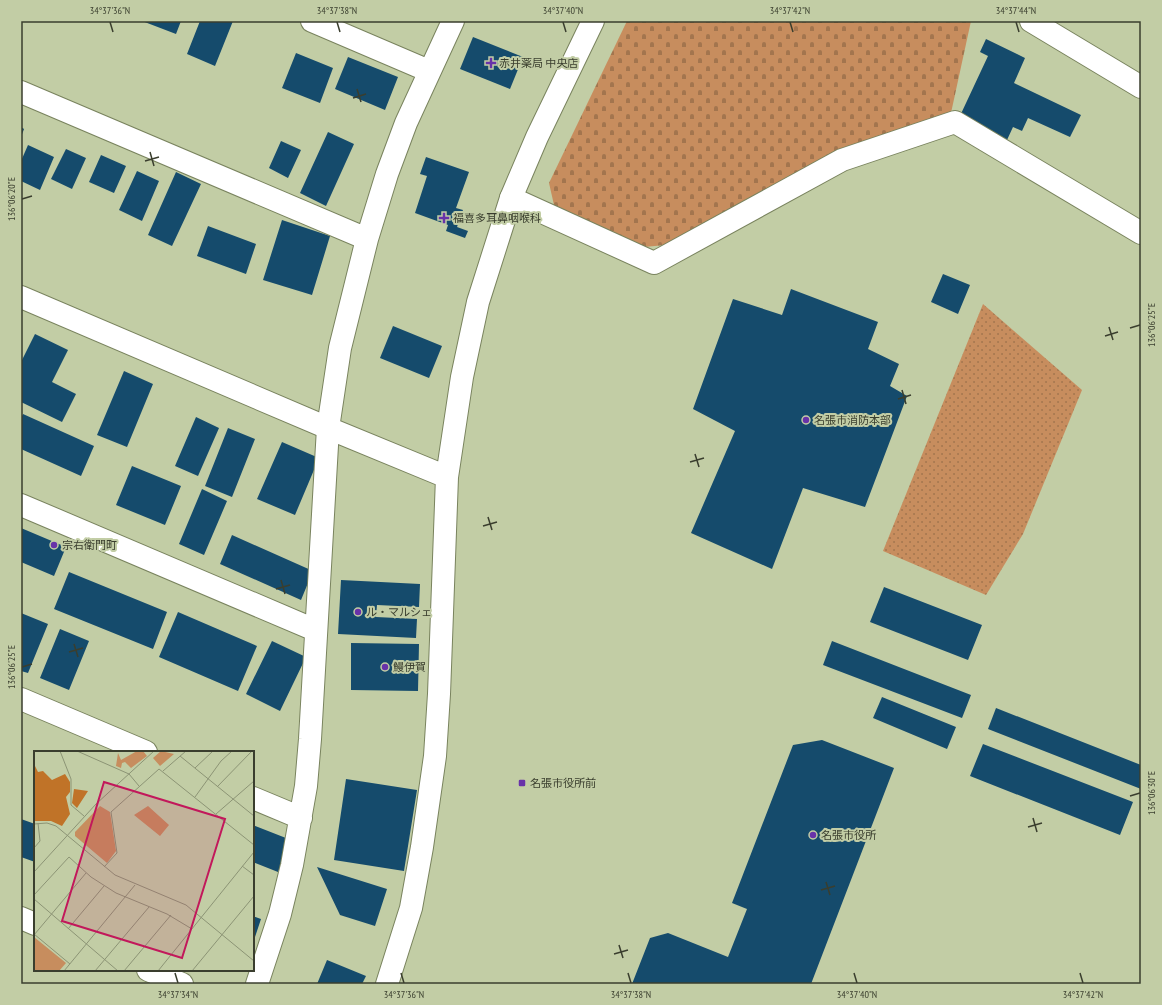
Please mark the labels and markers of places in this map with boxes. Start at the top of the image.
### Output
place label: 赤井薬局 中央店 [499,56,578,70]
marker: 赤井薬局 中央店 [486,58,496,68]
place label: 福喜多耳鼻咽喉科 [453,211,541,225]
marker: 福喜多耳鼻咽喉科 [438,212,450,224]
place label: 名張市消防本部 [814,413,891,427]
marker: 名張市消防本部 [801,415,811,425]
place label: 宗右衛門町 [62,538,117,552]
marker: 宗右衛門町 [49,540,59,550]
place label: ル・マルシェ [366,605,432,619]
marker: ル・マルシェ [353,607,363,617]
place label: 鰻伊賀 [393,660,426,674]
marker: 鰻伊賀 [380,662,390,672]
place label: 名張市役所前 [530,776,596,790]
marker: 名張市役所前 [517,778,527,788]
place label: 名張市役所 [821,828,877,842]
marker: 名張市役所 [808,830,818,840]

